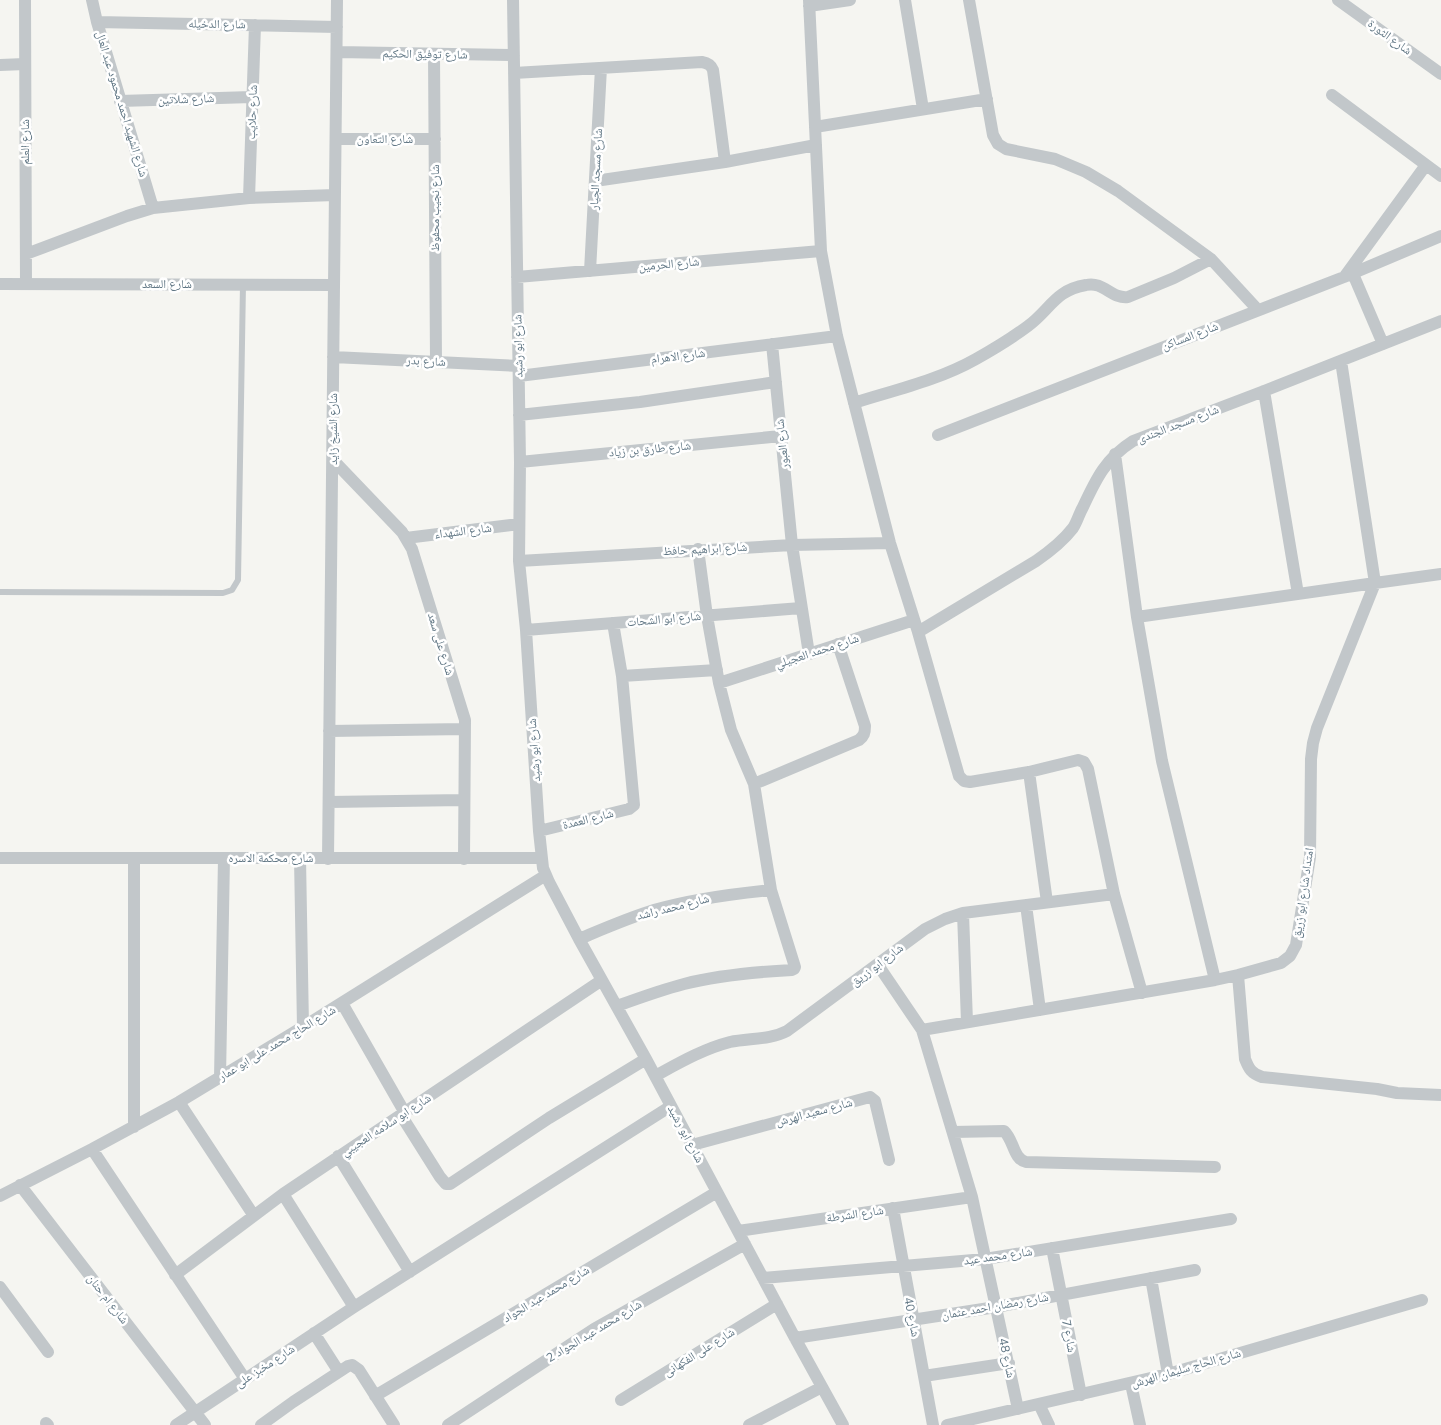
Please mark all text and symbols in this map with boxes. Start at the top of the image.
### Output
street label: شارع الدخيله [188,16,246,33]
street label: شارع الثورة [1365,16,1415,58]
street label: شارع الشهيد احمد محمود عبد العال [92,29,152,179]
street label: شارع توفيق الحكيم [382,45,468,63]
street label: شارع حلايب [243,84,261,140]
street label: شارع شلاتين [157,90,215,108]
street label: شارع العلم [17,119,33,165]
street label: شارع مسجد الجيار [586,128,606,211]
street label: شارع التعاون [357,131,413,147]
street label: شارع نجيب محفوظ [427,164,443,252]
street label: شارع الحرمين [638,253,700,275]
street label: شارع السعد [142,276,192,292]
street label: شارع ابو رشيد [509,314,527,378]
street label: شارع المساكن [1159,318,1221,354]
street label: شارع الاهرام [650,345,706,367]
street label: شارع بدر [405,352,446,370]
street label: شارع الشيخ زايد [325,393,341,465]
street label: شارع مسجد الجندى [1135,401,1221,447]
street label: شارع العبور [771,418,793,471]
street label: شارع طارق بن زياد [608,437,692,461]
street label: شارع الشهداء [433,520,493,542]
street label: شارع ابراهيم حافظ [662,539,748,559]
street label: شارع ابو الشحات [626,608,702,630]
street label: شارع على سعد [424,611,458,677]
street label: شارع محمد العجيلي [773,630,862,674]
street label: شارع ابو رشيد [524,718,544,782]
street label: شارع العمدة [561,805,615,833]
street label: امتداد شارع ابو زريق [1289,847,1317,939]
street label: شارع محكمة الاسره [228,850,314,866]
street label: شارع محمد راشد [635,890,711,924]
street label: شارع ابو زريق [847,940,907,990]
street label: شارع الحاج محمد على ابو عمار [215,1002,339,1085]
street label: شارع ابو سلامه العجيبي [338,1090,435,1162]
street label: شارع سعيد الهرش [774,1094,854,1130]
street label: شارع ابو رشيد [664,1102,708,1166]
street label: شارع الشرطة [825,1202,885,1226]
street label: شارع محمد عيد [963,1243,1033,1269]
street label: شارع محمد عبد الجواد [500,1262,592,1326]
street label: شارع ام حنان [84,1271,132,1327]
street label: شارع رمضان احمد عثمان [940,1289,1050,1323]
street label: شارع محمد عبد الجواد 2 [543,1296,645,1366]
street label: شارع 40 [900,1296,924,1338]
street label: شارع 7 [1058,1318,1080,1354]
street label: شارع على الفكهانى [660,1324,738,1380]
street label: شارع 48 [995,1337,1019,1379]
street label: شارع مخبز على [232,1341,298,1391]
street label: شارع الحاج سليمان الهرش [1129,1345,1243,1391]

